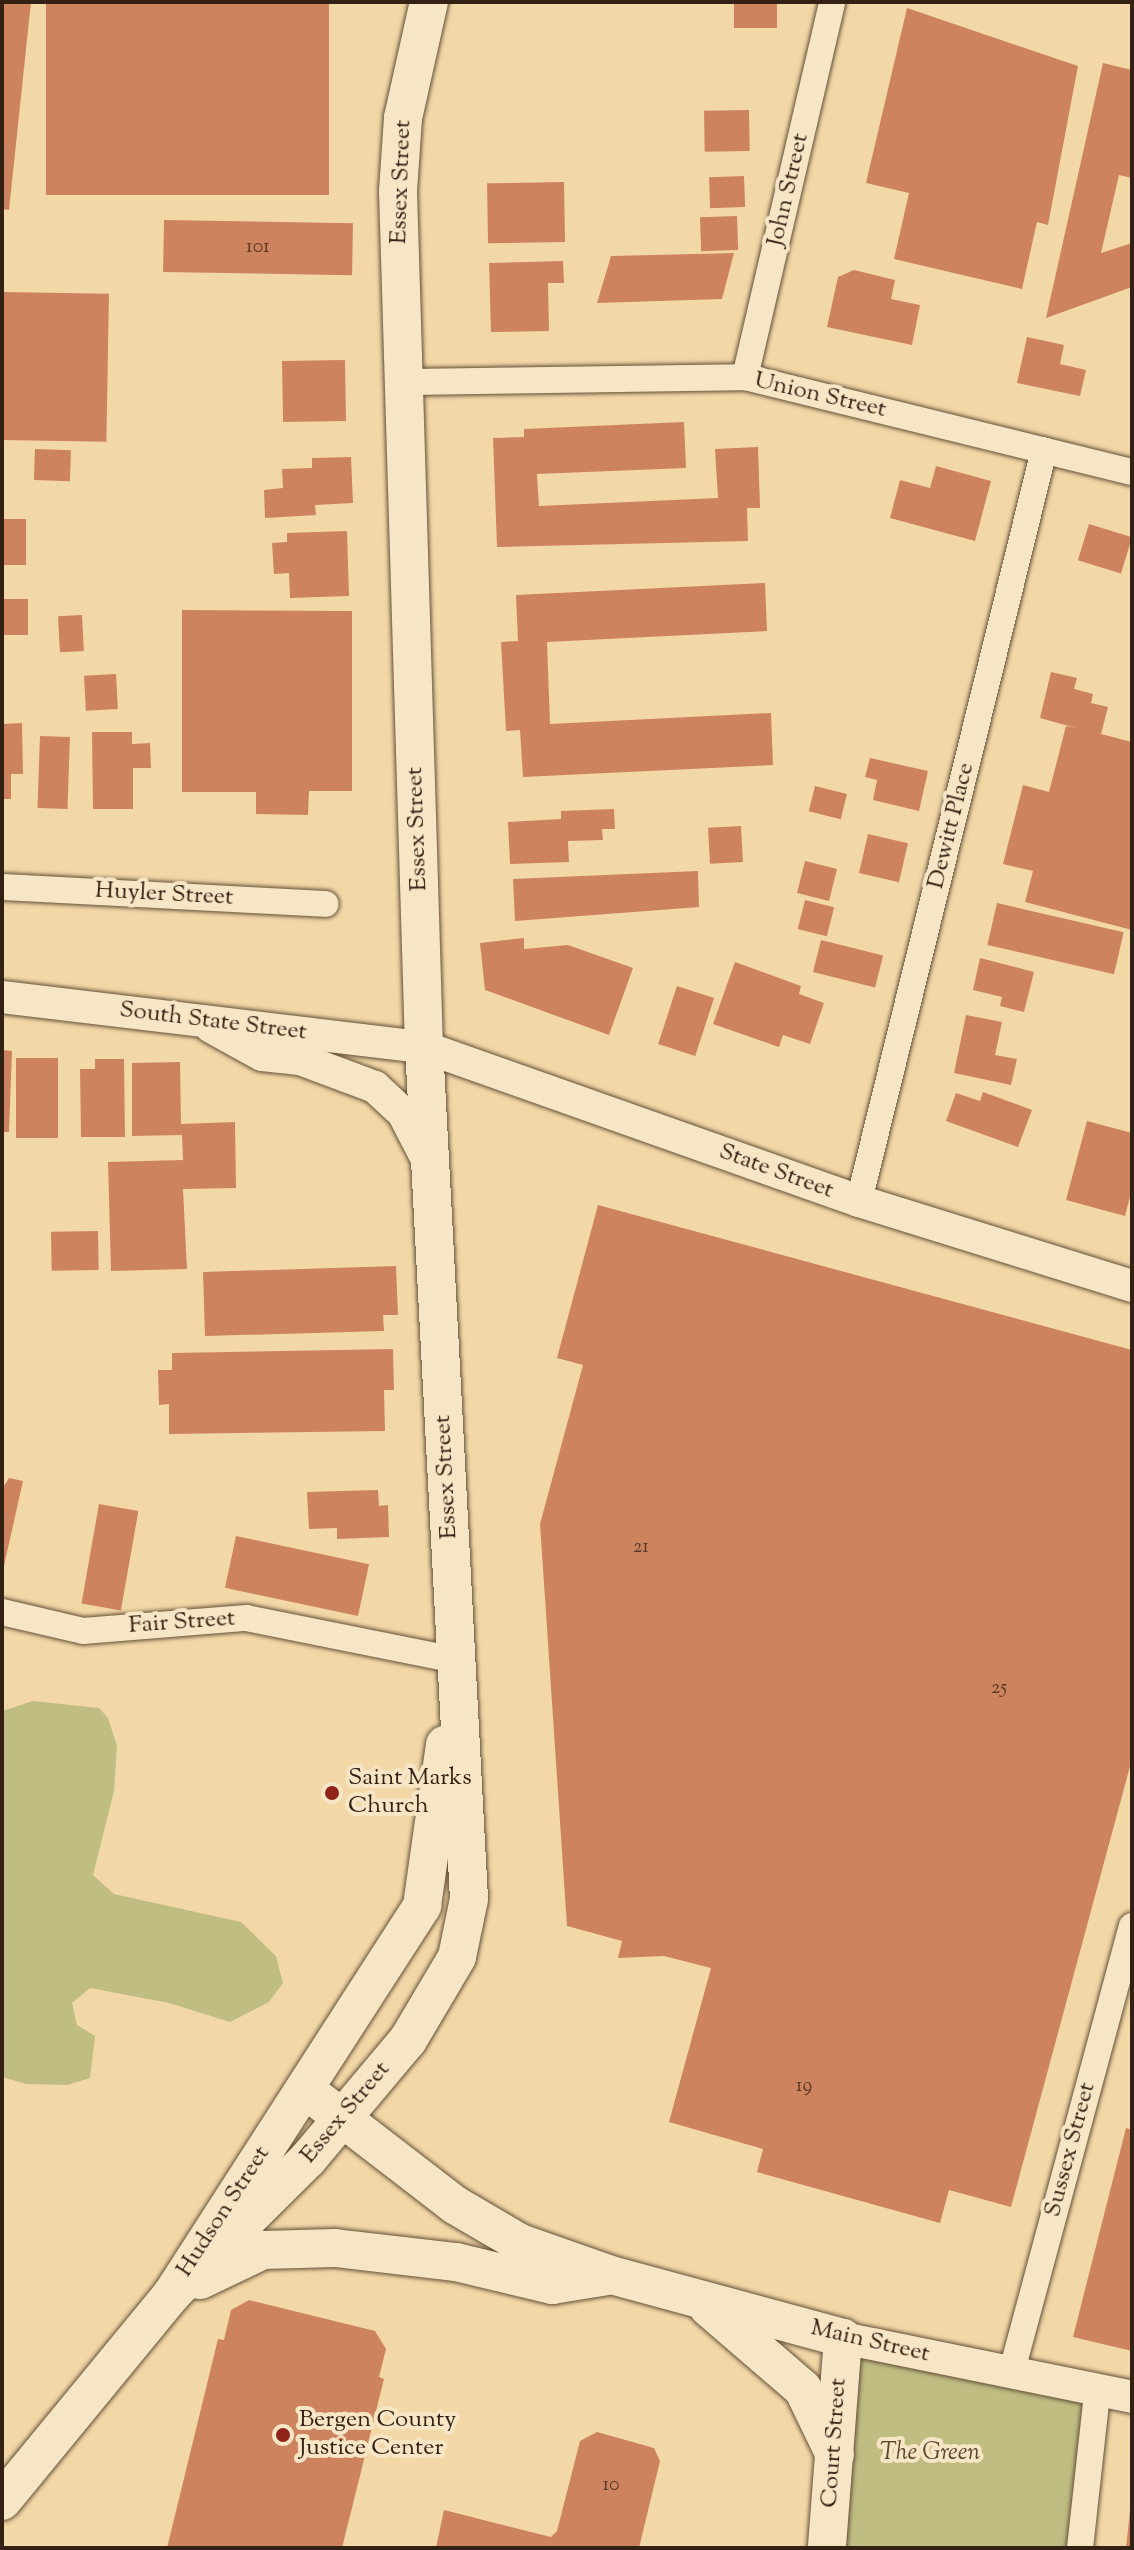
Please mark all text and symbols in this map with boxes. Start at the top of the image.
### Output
street label: Essex Street [385,119,419,245]
street label: John Street [762,131,816,249]
house number: 101 [246,235,270,259]
street label: Union Street [751,367,889,425]
street label: Dewitt Place [922,760,982,892]
street label: Essex Street [401,766,435,892]
street label: Huyler Street [94,877,234,913]
street label: South State Street [118,996,308,1048]
street label: State Street [715,1138,837,1206]
street label: Essex Street [429,1414,465,1540]
house number: 21 [633,1535,649,1559]
street label: Fair Street [128,1605,236,1641]
house number: 25 [991,1676,1007,1700]
place label: Saint Marks Church [348,1765,472,1821]
marker: Saint Marks Church [323,1784,341,1802]
street label: Essex Street [295,2056,397,2170]
house number: 19 [796,2074,812,2098]
street label: Sussex Street [1039,2080,1103,2220]
street label: Hudson Street [171,2141,277,2283]
street label: Main Street [808,2314,932,2370]
street label: Court Street [816,2377,854,2509]
place label: Bergen County Justice Center [299,2407,456,2463]
marker: Bergen County Justice Center [274,2426,292,2444]
park label: The Green [880,2440,980,2468]
house number: 10 [602,2473,620,2497]

